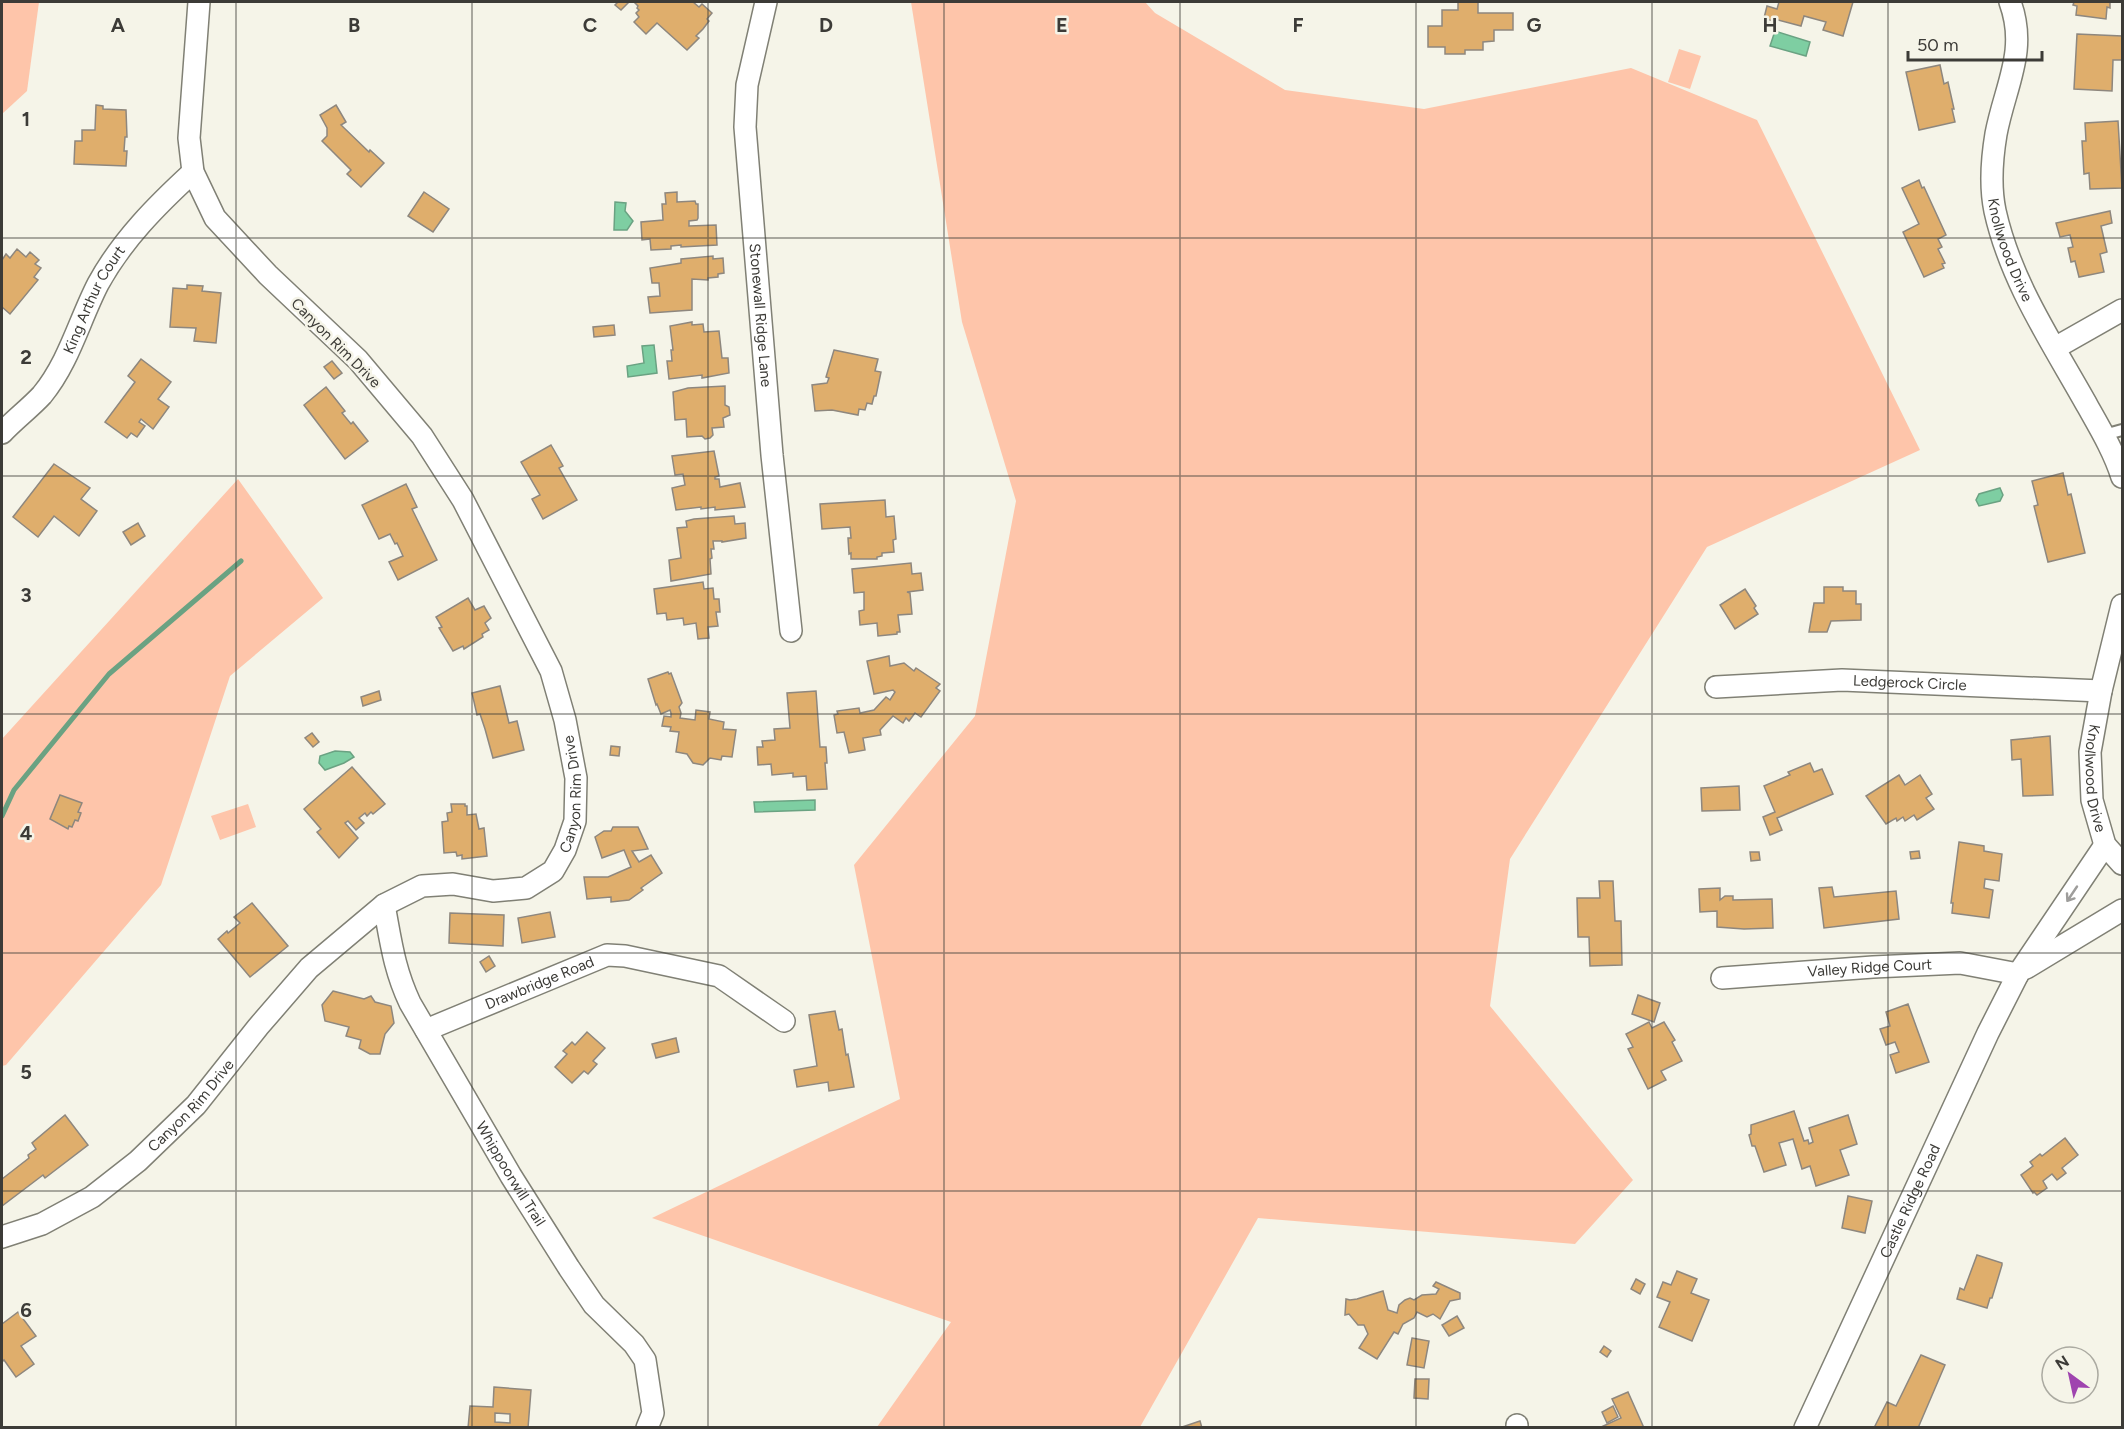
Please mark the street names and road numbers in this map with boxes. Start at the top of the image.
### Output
street label: Knollwood Drive [1984,197,2036,305]
street label: King Arthur Court [60,242,129,357]
street label: Stonewall Ridge Lane [746,243,775,388]
street label: Canyon Rim Drive [287,294,385,392]
street label: Ledgerock Circle [1853,671,1967,694]
street label: Knollwood Drive [2081,723,2110,834]
street label: Canyon Rim Drive [556,734,585,855]
street label: Drawbridge Road [483,952,597,1013]
street label: Valley Ridge Court [1807,955,1933,981]
street label: Canyon Rim Drive [144,1056,238,1156]
street label: Whippoorwill Trail [472,1118,549,1229]
street label: Castle Ridge Road [1876,1141,1944,1261]

